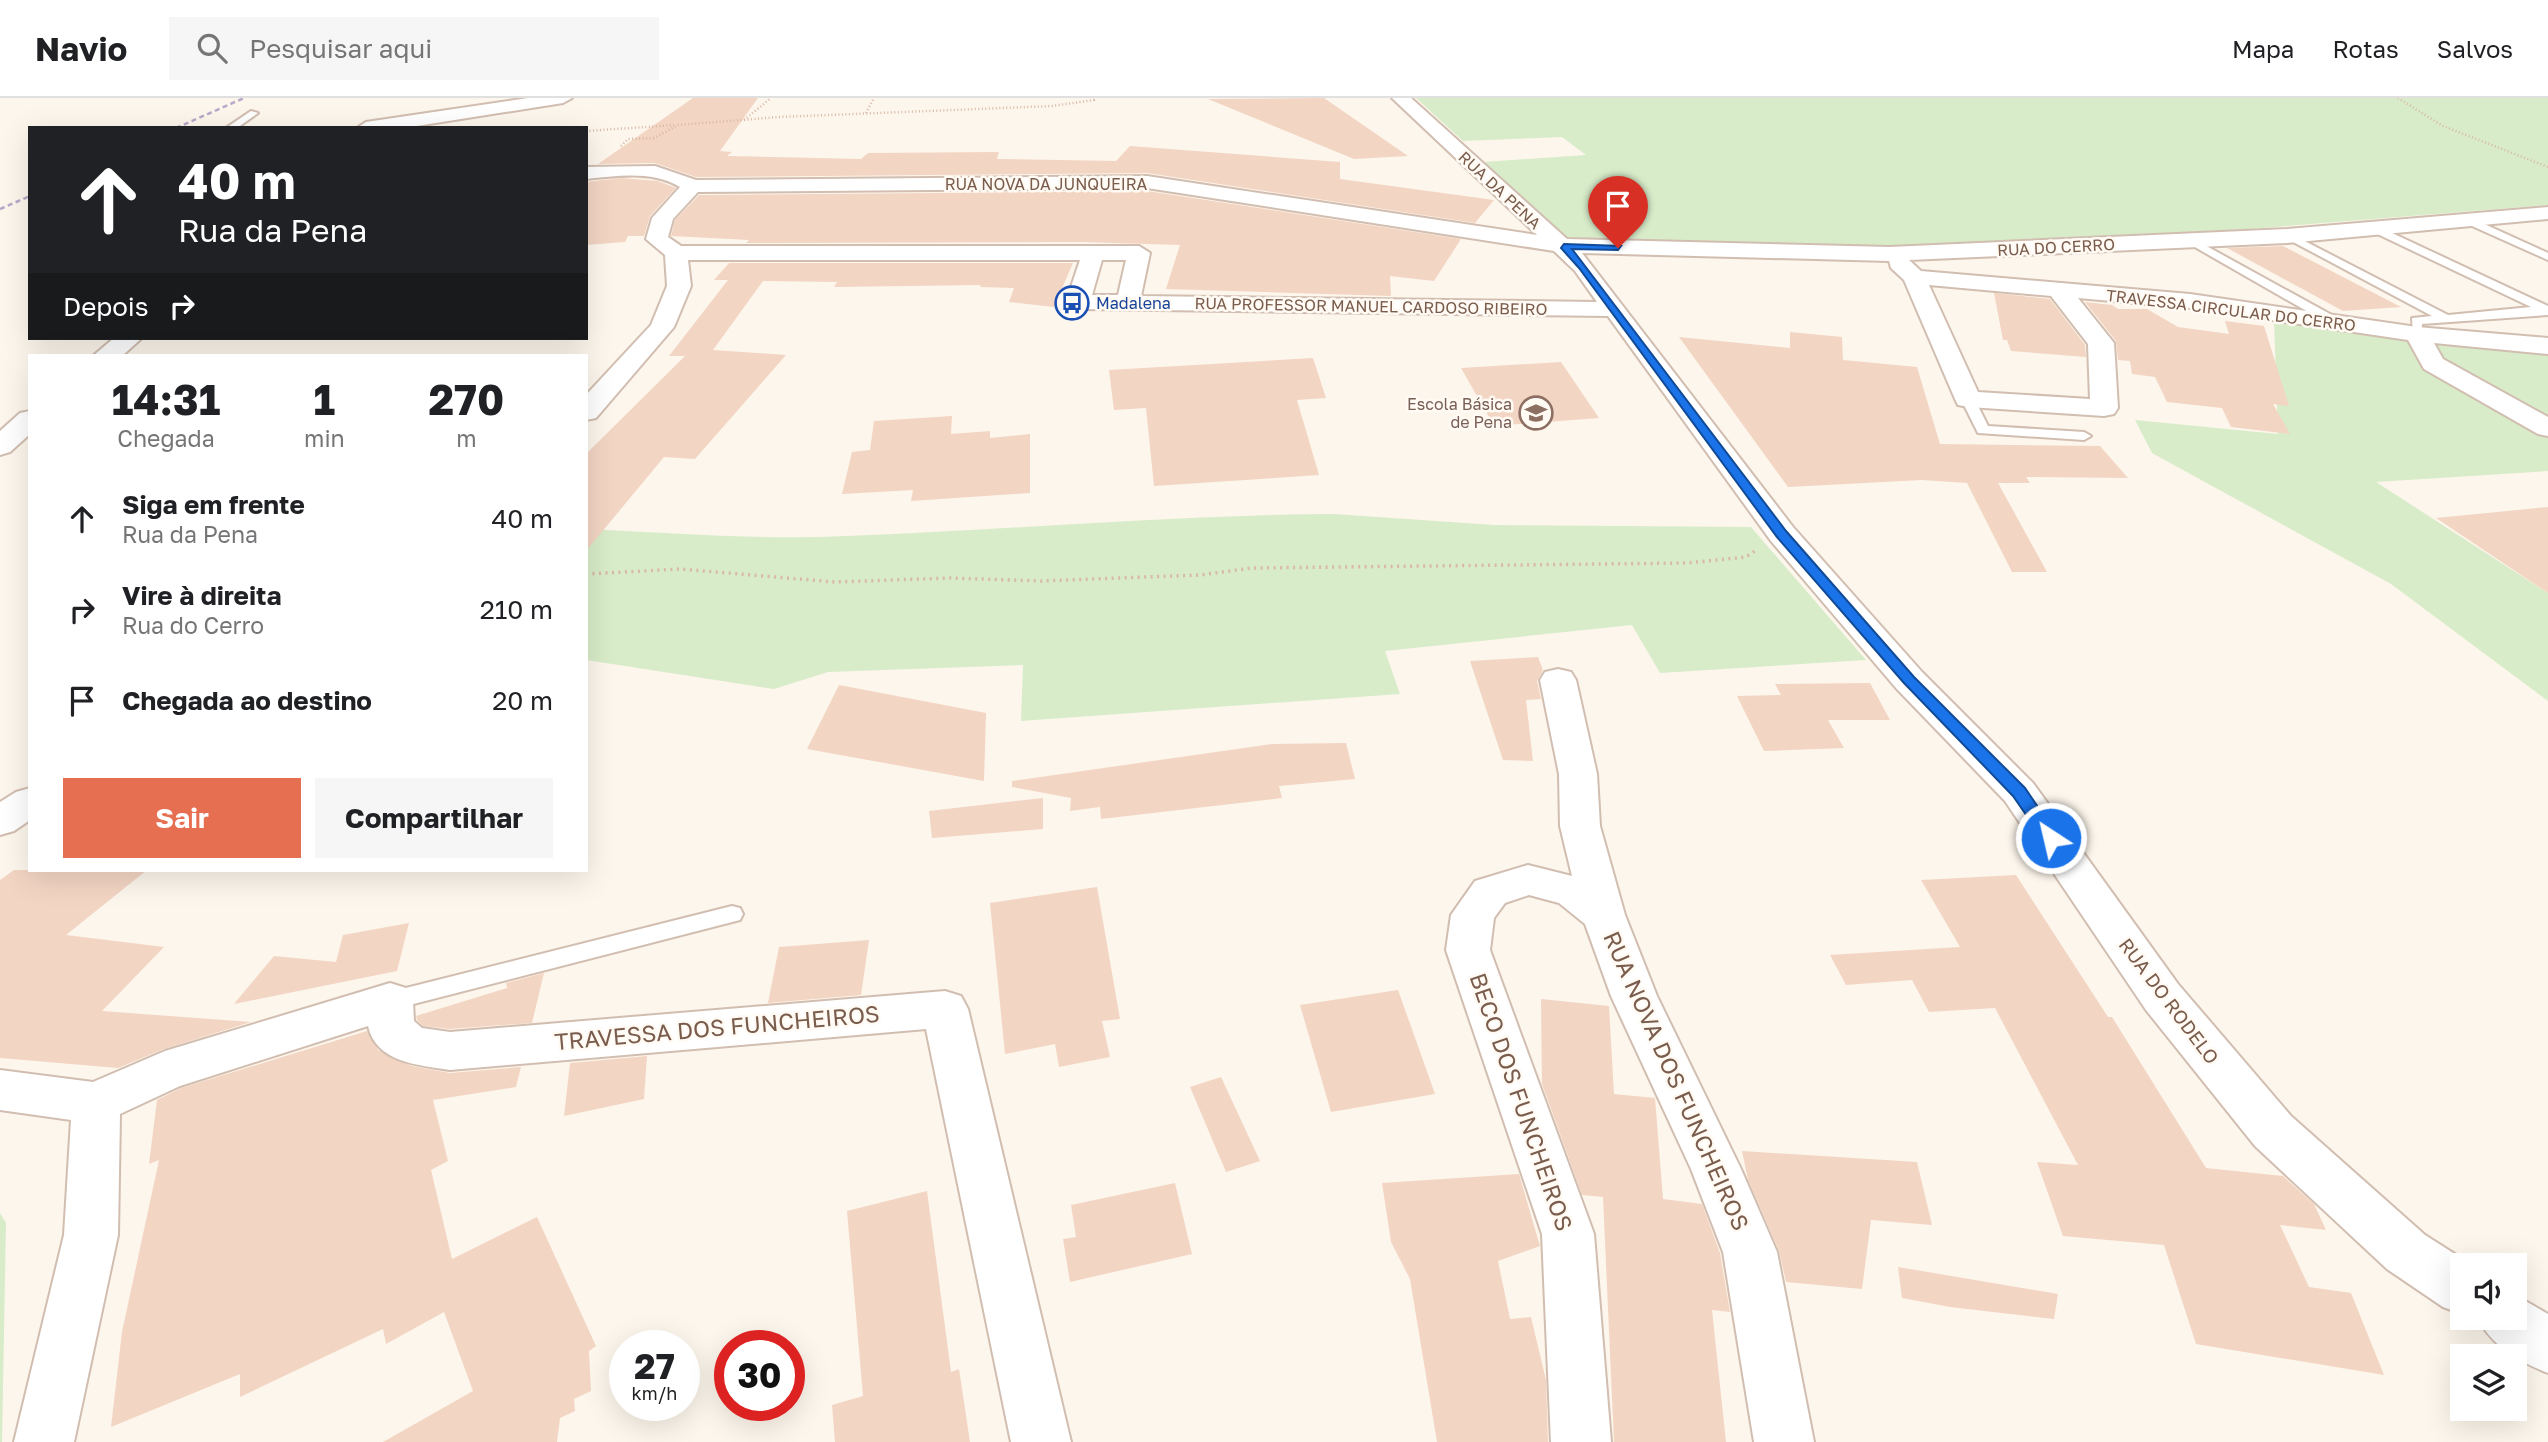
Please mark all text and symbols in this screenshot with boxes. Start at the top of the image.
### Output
search box [169,17,659,80]
text: Navio [35,29,127,68]
icon: search [193,29,231,67]
text: Pesquisar aqui [249,33,432,64]
text: Mapa [2232,34,2294,63]
text: Rotas [2332,34,2399,63]
text: Salvos [2437,34,2513,63]
street label: RUA DA PENA [1455,147,1546,233]
text: 40 m [178,151,296,210]
icon: ahead [63,154,154,245]
street label: RUA NOVA DA JUNQUEIRA [945,174,1148,194]
pin [1588,176,1648,248]
icon: arrive [1599,187,1637,225]
text: Rua da Pena [178,211,367,249]
street label: RUA DO CERRO [1997,234,2115,260]
bus stop icon: Madalena [1053,284,1091,322]
street label: TRAVESSA CIRCULAR DO CERRO [2105,285,2357,335]
icon: right [163,287,201,325]
text: Depois [63,291,149,322]
place label: Madalena [1096,293,1171,313]
street label: RUA PROFESSOR MANUEL CARDOSO RIBEIRO [1194,293,1548,319]
text: 14:31 [112,374,220,424]
text: 1 [314,374,335,424]
text: 270 [428,374,504,424]
place label: Escola Básica de Pena [1407,394,1512,432]
school or university icon: Escola Básica de Pena [1517,394,1555,432]
text: Chegada [117,424,215,452]
text: min [304,424,345,452]
text: m [456,424,477,452]
text: Siga em frente [122,489,305,520]
icon: ahead [63,500,101,538]
text: 40 m [492,503,553,534]
text: Rua da Pena [122,520,258,548]
text: Vire à direita [122,580,282,611]
icon: right [63,591,101,629]
text: 210 m [480,594,553,625]
text: Rua do Cerro [122,611,264,639]
icon: arrive [63,682,101,720]
text: Chegada ao destino [122,685,372,716]
text: 20 m [492,685,553,716]
button: Sair [63,778,301,858]
button: Compartilhar [315,778,553,858]
position arrow [2014,801,2088,875]
street label: RUA NOVA DOS FUNCHEIROS [1598,927,1756,1235]
street label: RUA DO RODELO [2115,933,2224,1068]
street label: BECO DOS FUNCHEIROS [1465,969,1579,1234]
street label: TRAVESSA DOS FUNCHEIROS [553,999,881,1055]
map controls [2450,1253,2527,1421]
button: sound [2450,1253,2527,1330]
speed limit sign: 30 [714,1330,805,1421]
button: layers [2450,1344,2527,1421]
text: 27 [634,1345,675,1387]
text: km/h [632,1382,677,1404]

